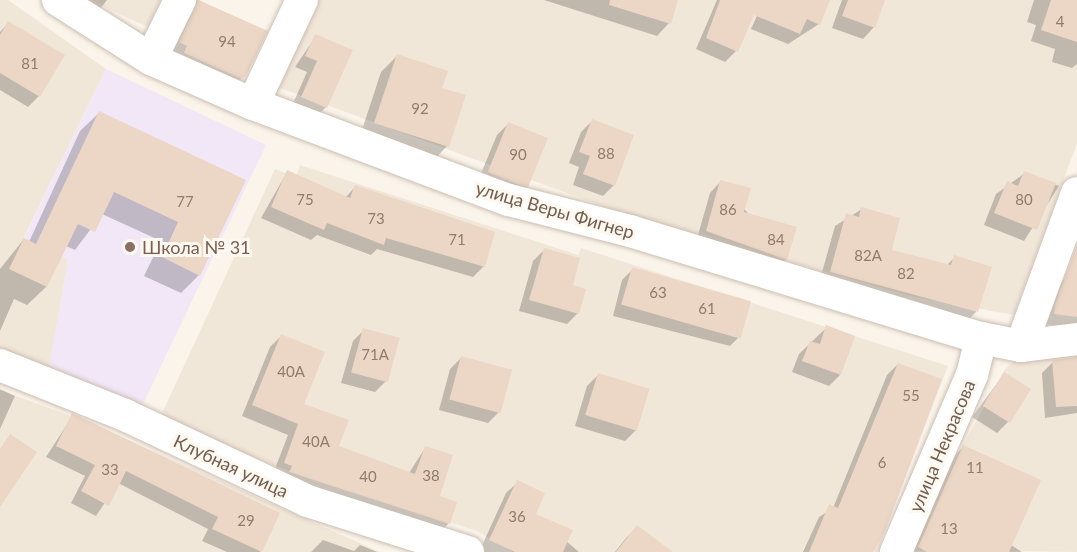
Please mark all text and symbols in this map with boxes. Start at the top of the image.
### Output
house number: 4 [1056,13,1064,31]
house number: 94 [218,33,236,51]
house number: 81 [21,55,39,73]
house number: 92 [411,100,429,118]
house number: 88 [597,145,615,163]
house number: 90 [509,146,527,164]
street label: улица Веры Фигнер [473,177,637,243]
house number: 75 [296,191,314,209]
house number: 80 [1015,191,1033,209]
house number: 77 [176,193,194,211]
house number: 86 [719,201,737,219]
house number: 73 [367,210,385,228]
house number: 71 [448,231,466,249]
house number: 84 [767,231,785,249]
place label: Школа № 31 [142,236,251,258]
marker: Школа № 31 [123,240,137,254]
house number: 82А [854,247,882,265]
house number: 82 [897,265,915,283]
house number: 63 [649,284,667,302]
house number: 61 [698,300,716,318]
house number: 71А [361,346,389,364]
house number: 40А [277,363,305,381]
street label: улица Некрасова [904,377,980,515]
house number: 55 [902,387,920,405]
street label: Клубная улица [170,430,292,502]
house number: 40А [302,433,330,451]
house number: 6 [878,454,886,472]
house number: 11 [966,459,984,477]
house number: 33 [101,461,119,479]
house number: 38 [422,467,440,485]
house number: 40 [359,468,377,486]
house number: 36 [508,508,526,526]
house number: 29 [237,512,255,530]
house number: 13 [940,520,958,538]

